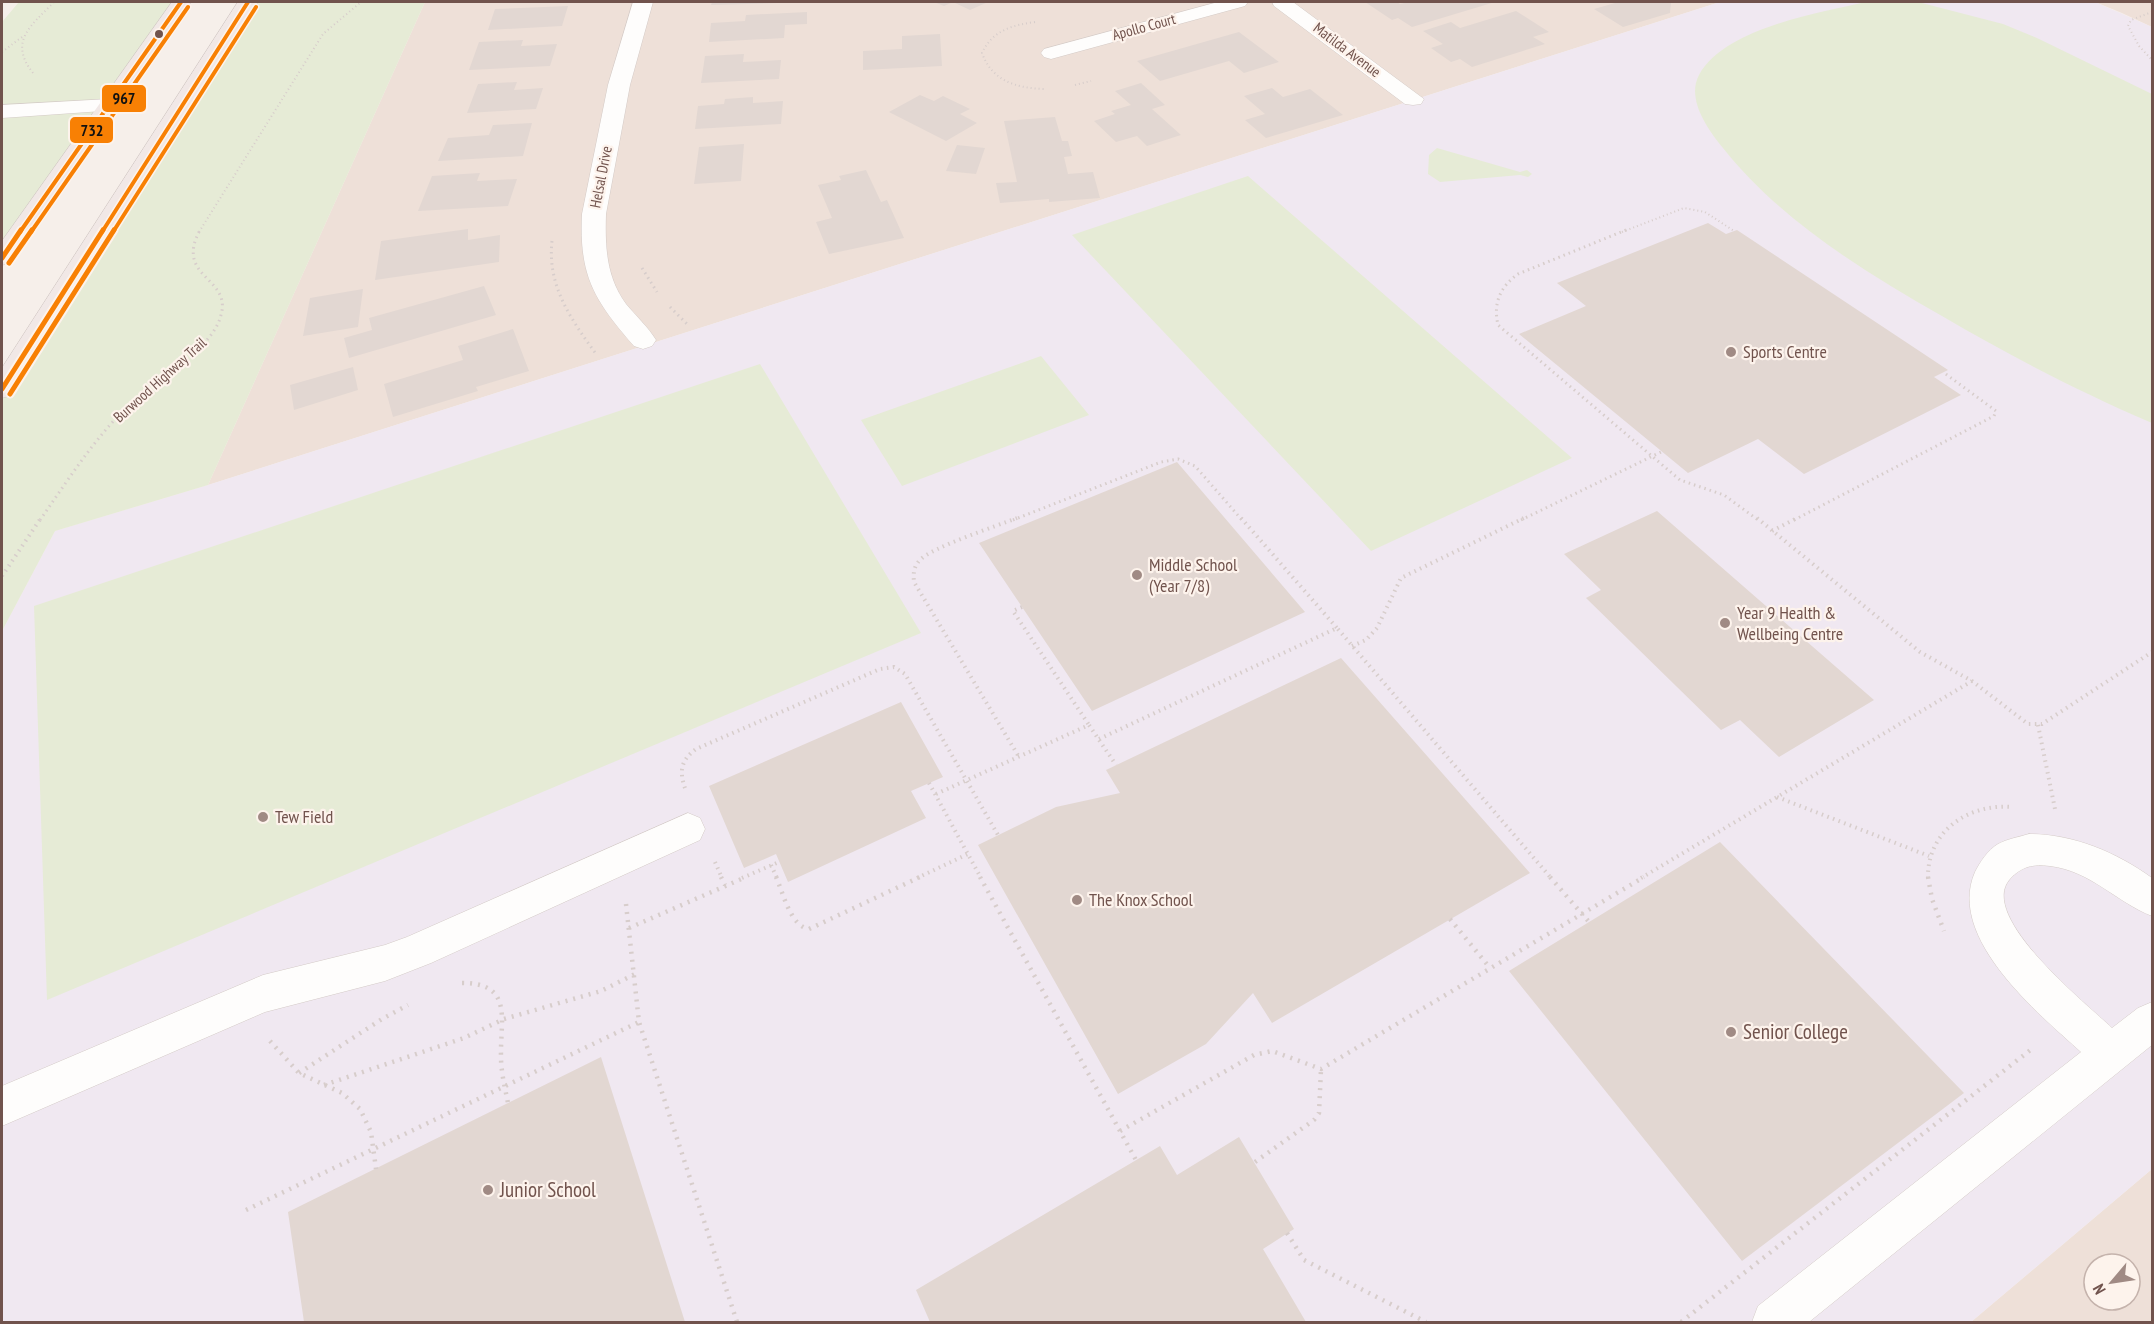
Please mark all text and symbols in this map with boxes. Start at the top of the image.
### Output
street label: Apollo Court [1110,9,1178,44]
street label: Matilda Avenue [1310,18,1385,81]
unlabelled marker [153,28,165,40]
line badge: 967 [101,84,147,113]
text: 967 [113,88,135,108]
line badge: 732 [69,116,114,144]
text: 732 [81,120,103,140]
street label: Helsal Drive [585,144,616,210]
street label: Burwood Highway Trail [109,333,210,426]
place label: Sports Centre [1743,340,1827,363]
marker: Sports Centre [1724,345,1738,359]
place label: Middle School (Year 7/8) [1149,553,1238,597]
marker: Middle School (Year 7/8) [1130,568,1144,582]
place label: Year 9 Health & Wellbeing Centre [1737,601,1843,645]
marker: Year 9 Health & Wellbeing Centre [1718,616,1732,630]
place label: Tew Field [275,805,333,828]
marker: Tew Field [256,810,270,824]
place label: The Knox School [1089,888,1193,911]
marker: The Knox School [1070,893,1084,907]
place label: Senior College [1743,1018,1848,1045]
marker: Senior College [1724,1025,1738,1039]
place label: Junior School [499,1176,596,1203]
marker: Junior School [481,1183,495,1197]
north arrow [2082,1252,2142,1312]
text: N [2088,1281,2110,1298]

